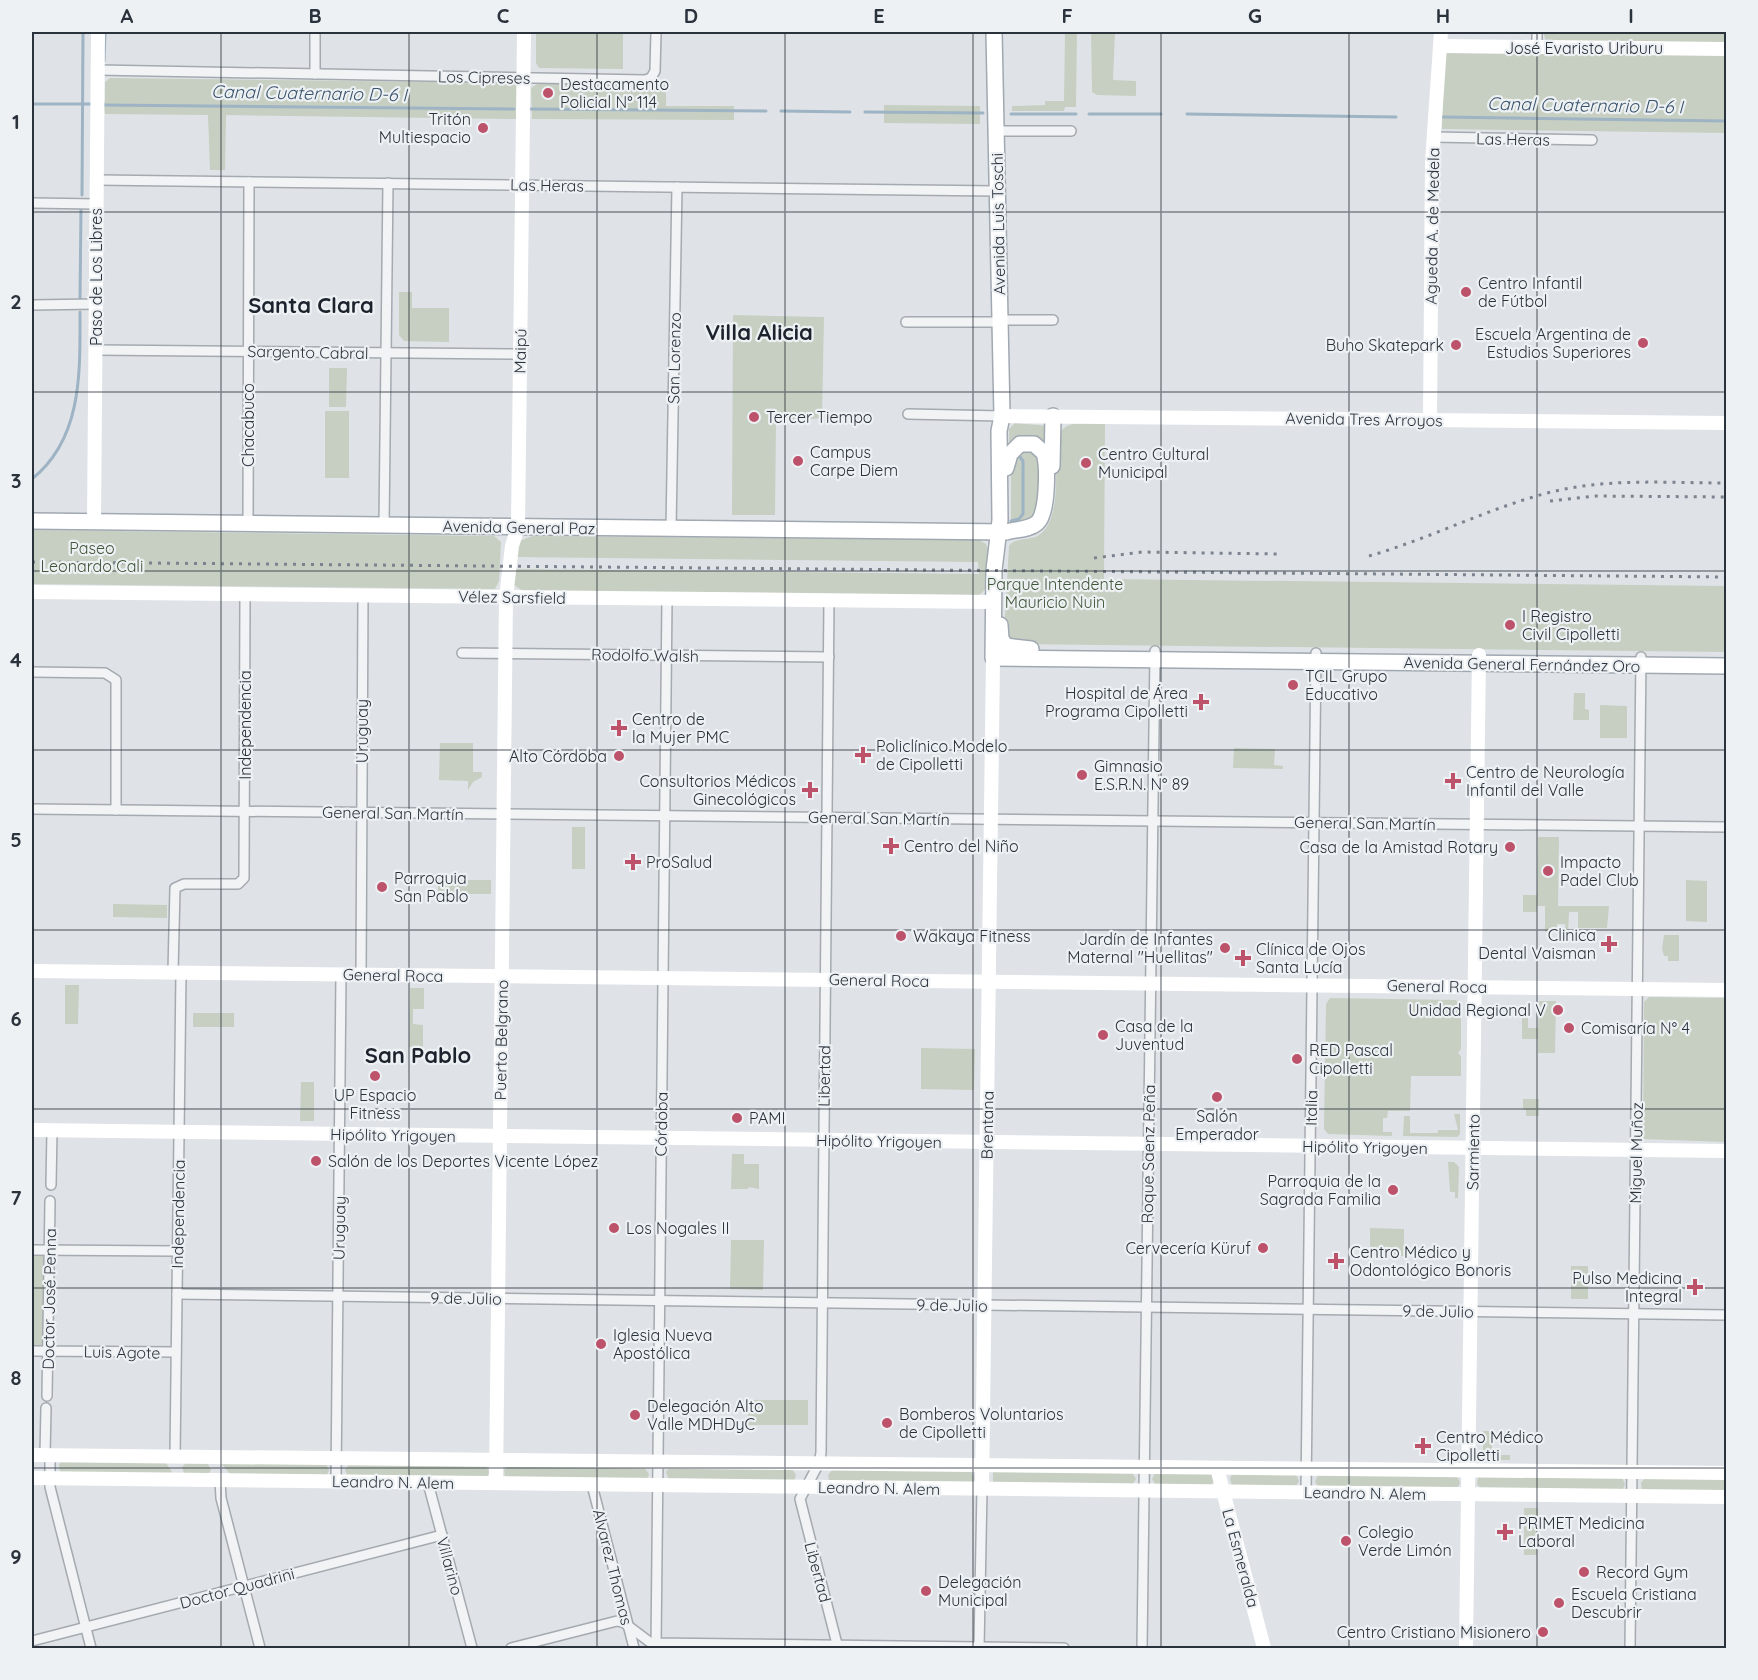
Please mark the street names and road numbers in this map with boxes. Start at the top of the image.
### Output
street label: José Evaristo Uriburu [1505,38,1663,58]
street label: Los Cipreses [438,66,530,88]
street label: Las Heras [1476,128,1550,150]
street label: Agueda A. de Medela [1421,147,1443,305]
street label: Avenida Luis Toschi [987,153,1009,295]
street label: Las Heras [510,174,584,196]
street label: Paso de Los Libres [86,208,106,346]
street label: San Lorenzo [663,312,685,404]
street label: Maipú [510,328,530,374]
street label: Sargento Cabral [247,341,369,363]
street label: Chacabuco [238,383,258,467]
street label: Avenida Tres Arroyos [1285,408,1443,430]
street label: Avenida General Paz [442,516,596,538]
street label: Vélez Sarsfield [458,586,566,608]
street label: Rodolfo Walsh [591,644,699,666]
street label: Avenida General Fernández Oro [1404,652,1640,676]
street label: Independencia [235,670,255,780]
street label: Uruguay [352,699,372,763]
street label: General San Martín [322,802,464,824]
street label: General San Martín [808,807,950,829]
street label: General San Martín [1294,812,1436,834]
street label: General Roca [343,964,443,986]
street label: General Roca [829,969,929,991]
street label: General Roca [1387,975,1487,997]
street label: Puerto Belgrano [490,980,512,1100]
street label: Libertad [813,1045,835,1107]
street label: Roque Saenz Peña [1137,1084,1159,1224]
street label: Italia [1301,1090,1321,1126]
street label: Córdoba [650,1091,672,1157]
street label: Brentana [976,1091,998,1159]
street label: Miguel Muñoz [1625,1102,1647,1204]
street label: Sarmiento [1462,1114,1484,1190]
street label: Hipólito Yrigoyen [330,1124,456,1146]
street label: Hipólito Yrigoyen [816,1130,942,1152]
street label: Hipólito Yrigoyen [1302,1136,1428,1158]
street label: Independencia [167,1159,189,1269]
street label: Uruguay [328,1196,350,1260]
street label: Doctor José Penna [38,1228,60,1370]
street label: 9 de Julio [430,1287,502,1309]
street label: 9 de Julio [916,1294,988,1316]
street label: 9 de Julio [1402,1300,1474,1322]
street label: Luis Agote [83,1341,161,1363]
street label: Leandro N. Alem [332,1471,454,1493]
street label: Leandro N. Alem [818,1477,940,1499]
street label: Leandro N. Alem [1304,1482,1426,1504]
street label: La Esmeralda [1218,1506,1264,1610]
street label: Alvarez Thomas [589,1507,637,1627]
street label: Villarino [433,1535,467,1597]
street label: Libertad [800,1540,836,1604]
street label: Doctor Quadrini [177,1563,297,1613]

